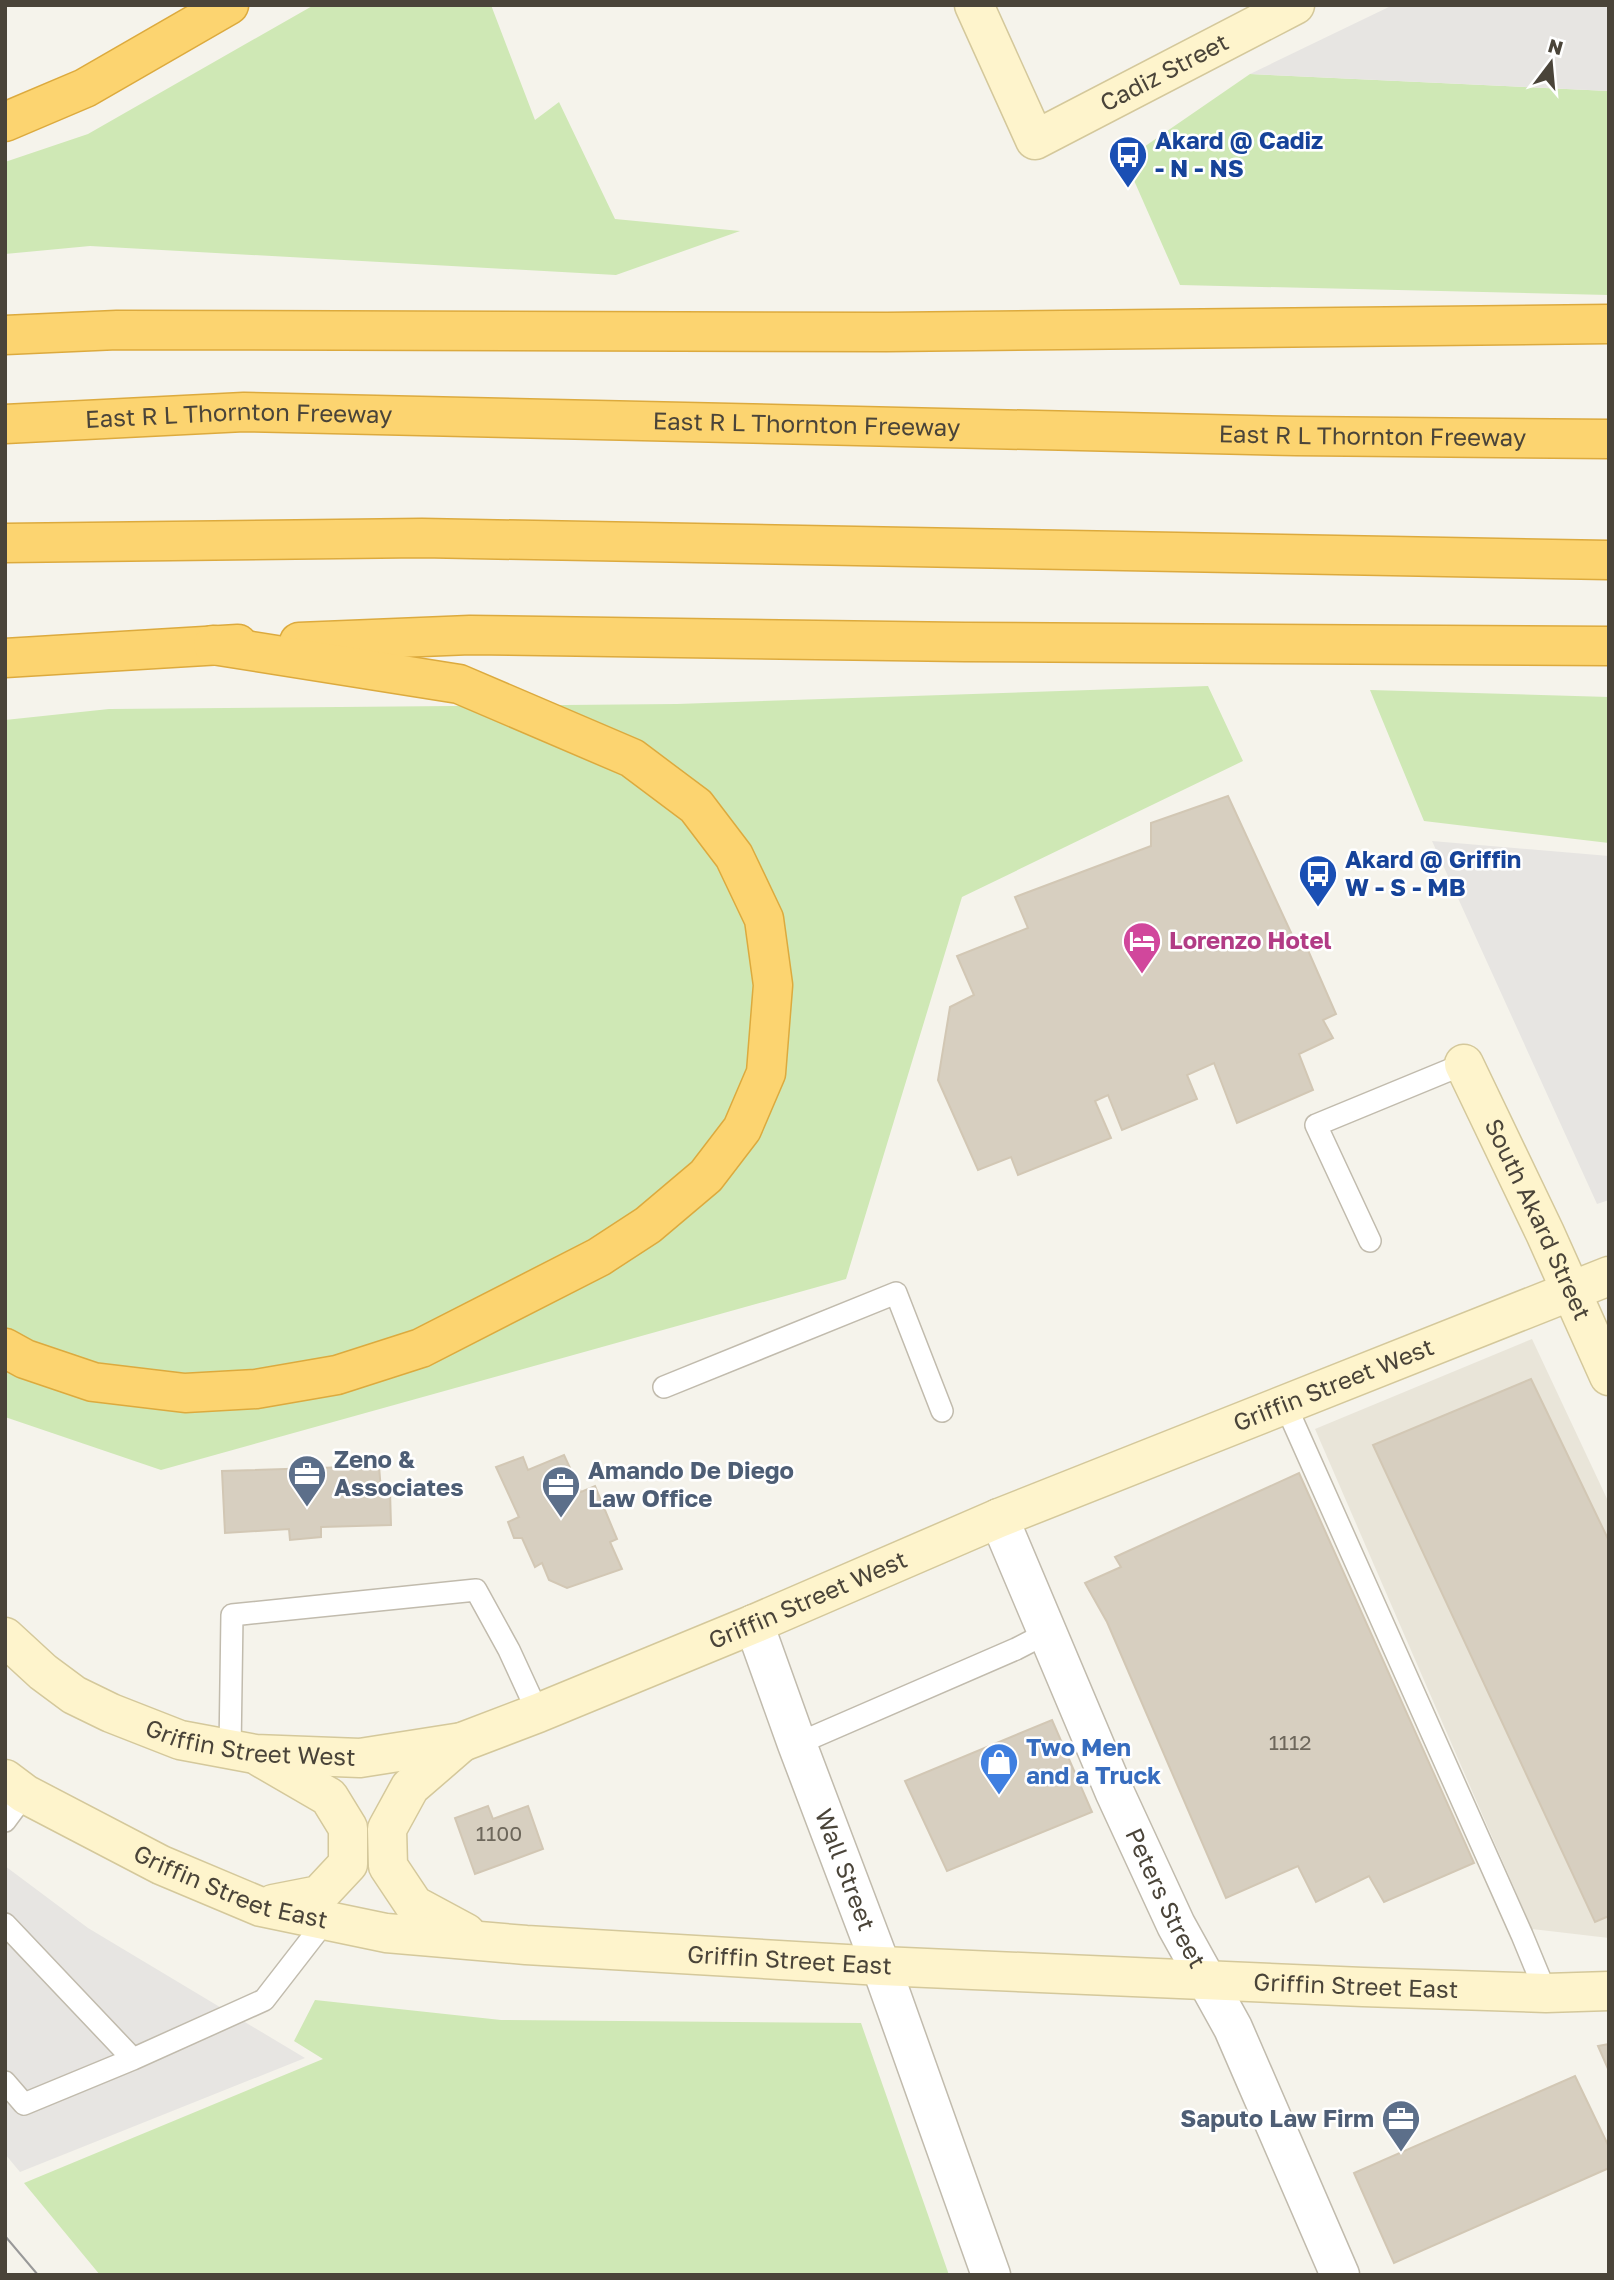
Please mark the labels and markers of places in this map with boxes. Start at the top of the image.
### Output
place label: Akard @ Cadiz - N - NS [1155,125,1323,182]
bus stop icon: Akard @ Cadiz - N - NS [1107,134,1149,189]
place label: Akard @ Griffin W - S - MB [1345,844,1521,901]
bus stop icon: Akard @ Griffin W - S - MB [1297,853,1339,908]
hotel icon: Lorenzo Hotel [1121,920,1163,975]
place label: Lorenzo Hotel [1169,925,1332,954]
place label: Zeno & Associates [334,1444,464,1501]
office icon: Zeno & Associates [286,1453,328,1508]
place label: Amando De Diego Law Office [588,1455,794,1512]
office icon: Amando De Diego Law Office [540,1464,582,1519]
place label: Two Men and a Truck [1026,1732,1161,1789]
shop icon: Two Men and a Truck [978,1741,1020,1796]
office icon: Saputo Law Firm [1380,2098,1422,2153]
place label: Saputo Law Firm [1180,2103,1374,2132]

